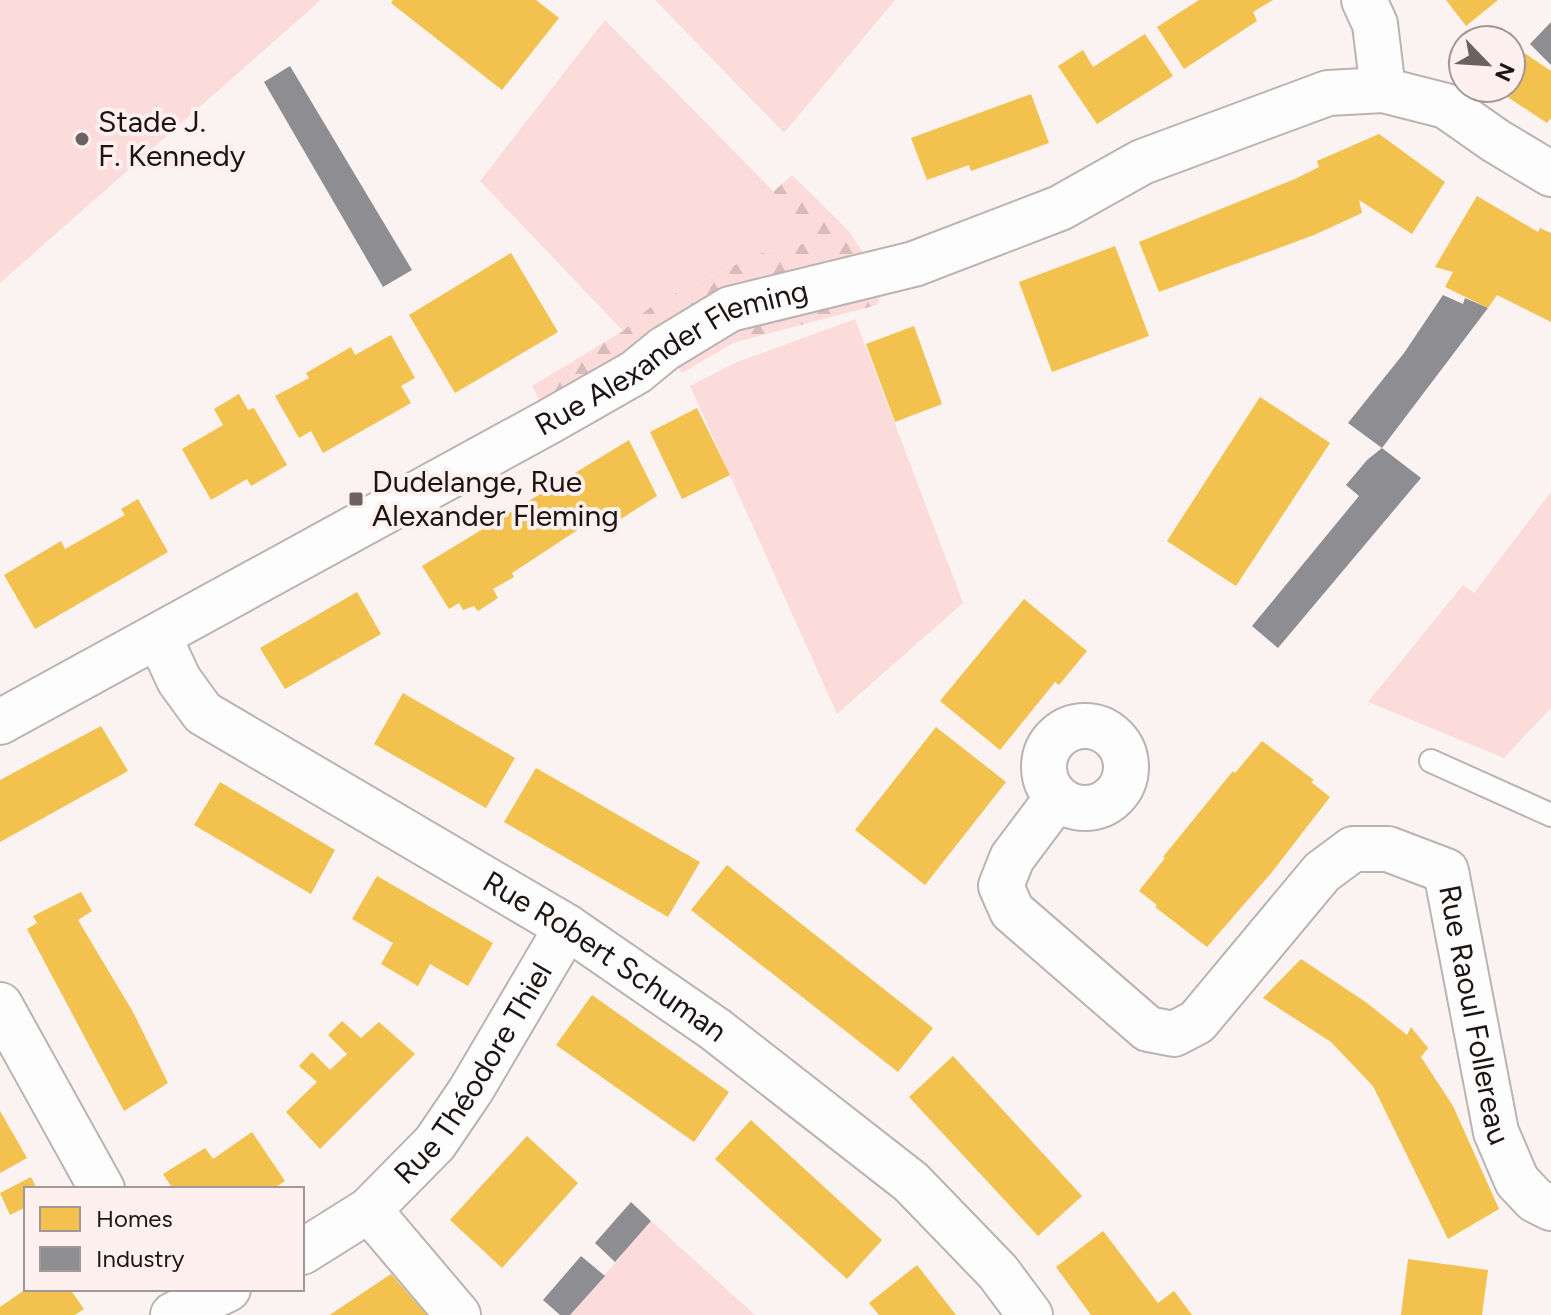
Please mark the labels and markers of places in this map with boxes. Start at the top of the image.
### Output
place label: Stade J. F. Kennedy [98,103,246,174]
marker: Stade J. F. Kennedy [73,130,91,148]
place label: Dudelange, Rue Alexander Fleming [372,463,619,534]
marker: Dudelange, Rue Alexander Fleming [347,490,365,508]

